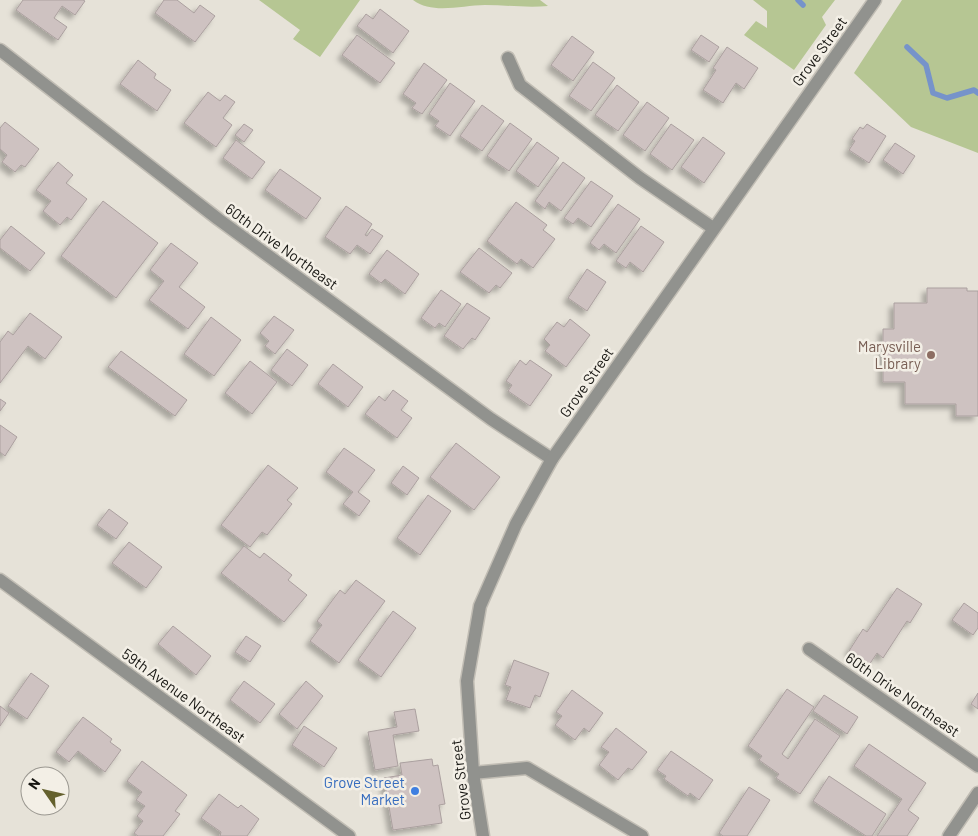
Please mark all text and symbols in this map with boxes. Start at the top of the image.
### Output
street label: Grove Street [788,13,850,89]
street label: 60th Drive Northeast [222,199,342,293]
place label: Marysville Library [858,337,921,372]
street label: Grove Street [555,344,617,420]
marker: Marysville Library [925,349,937,361]
street label: 59th Avenue Northeast [119,644,249,746]
street label: 60th Drive Northeast [843,648,963,740]
street label: Grove Street [446,739,474,821]
north arrow [20,766,70,816]
place label: Grove Street Market [324,773,405,808]
text: N [24,775,43,792]
marker: Grove Street Market [409,785,421,797]

